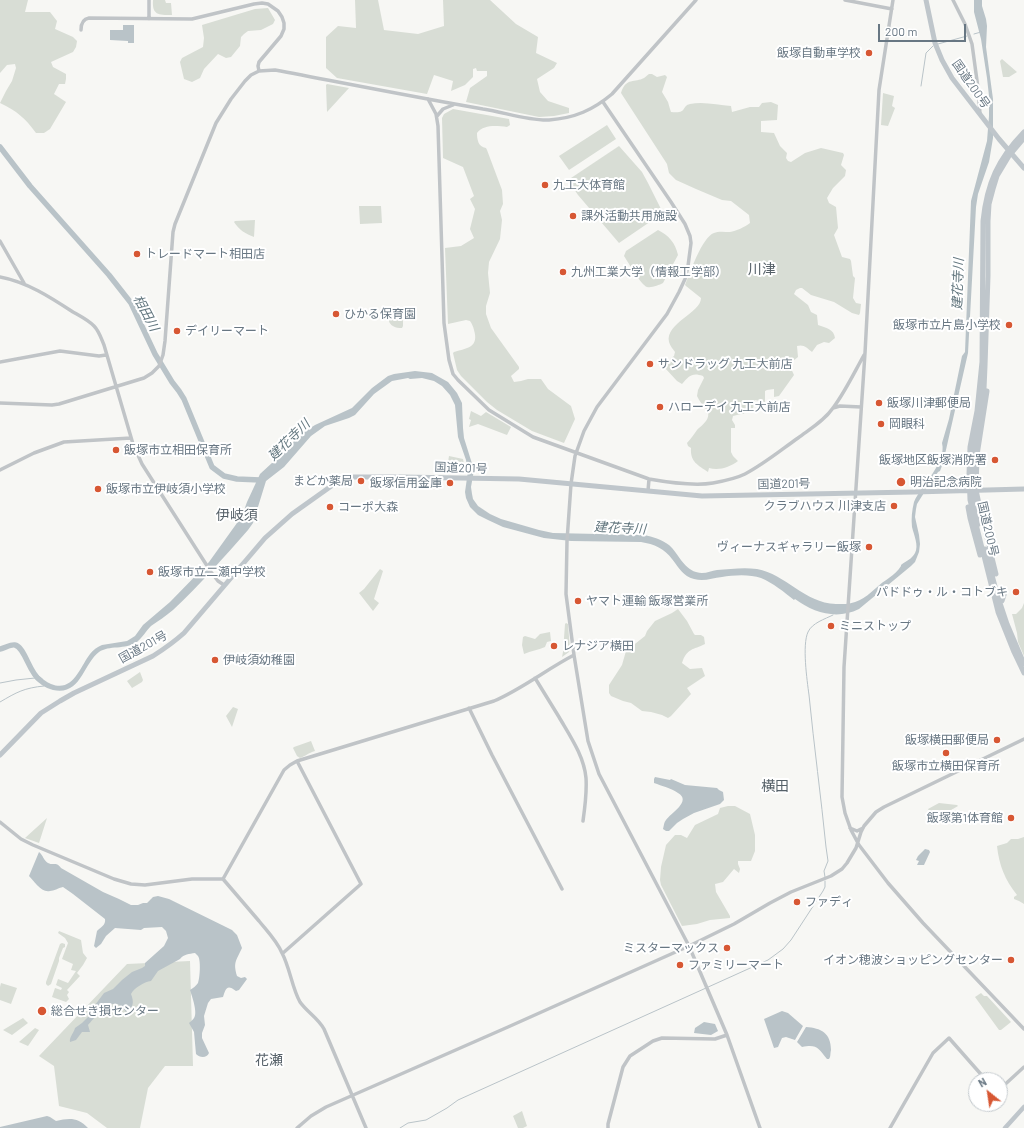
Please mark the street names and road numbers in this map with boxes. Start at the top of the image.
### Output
street label: 国道200号 [949,57,993,111]
street label: 国道201号 [434,460,488,476]
street label: 国道201号 [757,476,811,492]
street label: 国道200号 [975,500,1001,558]
street label: 国道201号 [116,628,170,666]

